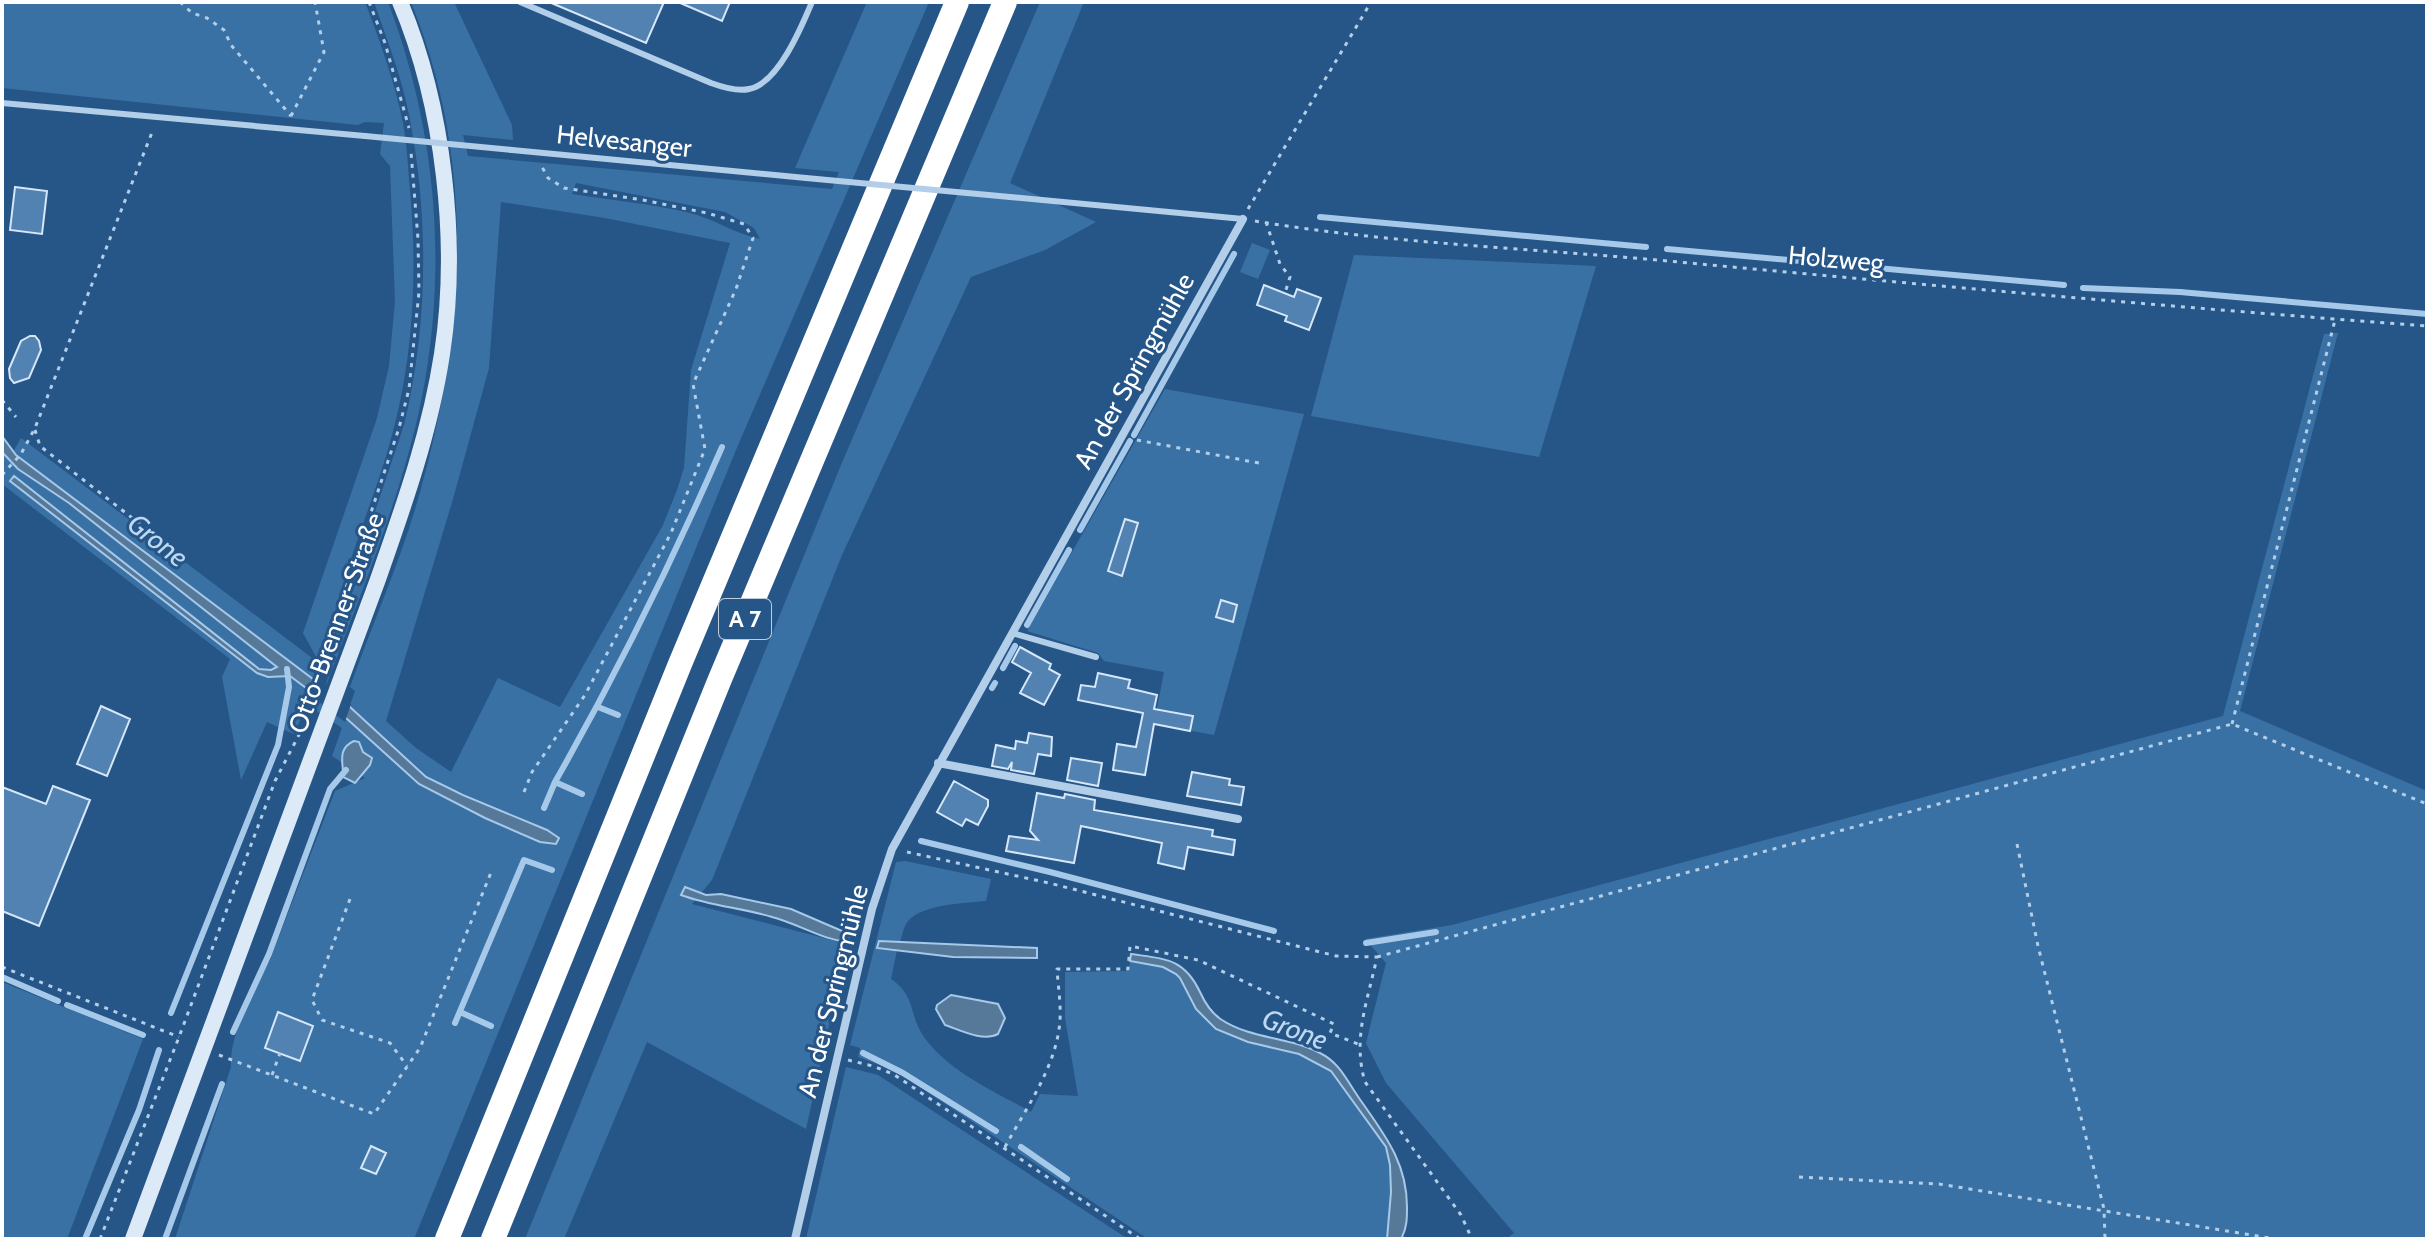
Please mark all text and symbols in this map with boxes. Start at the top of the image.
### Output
street label: Helvesanger [555,118,694,164]
street label: Holzweg [1787,239,1886,279]
street label: An der Springmühle [1067,268,1201,474]
water label: Grone [121,506,195,574]
street label: Otto-Brenner-Straße [281,508,391,738]
road number: A 7 [719,599,771,639]
street label: An der Springmühle [791,881,875,1101]
water label: Grone [1258,1001,1333,1057]

